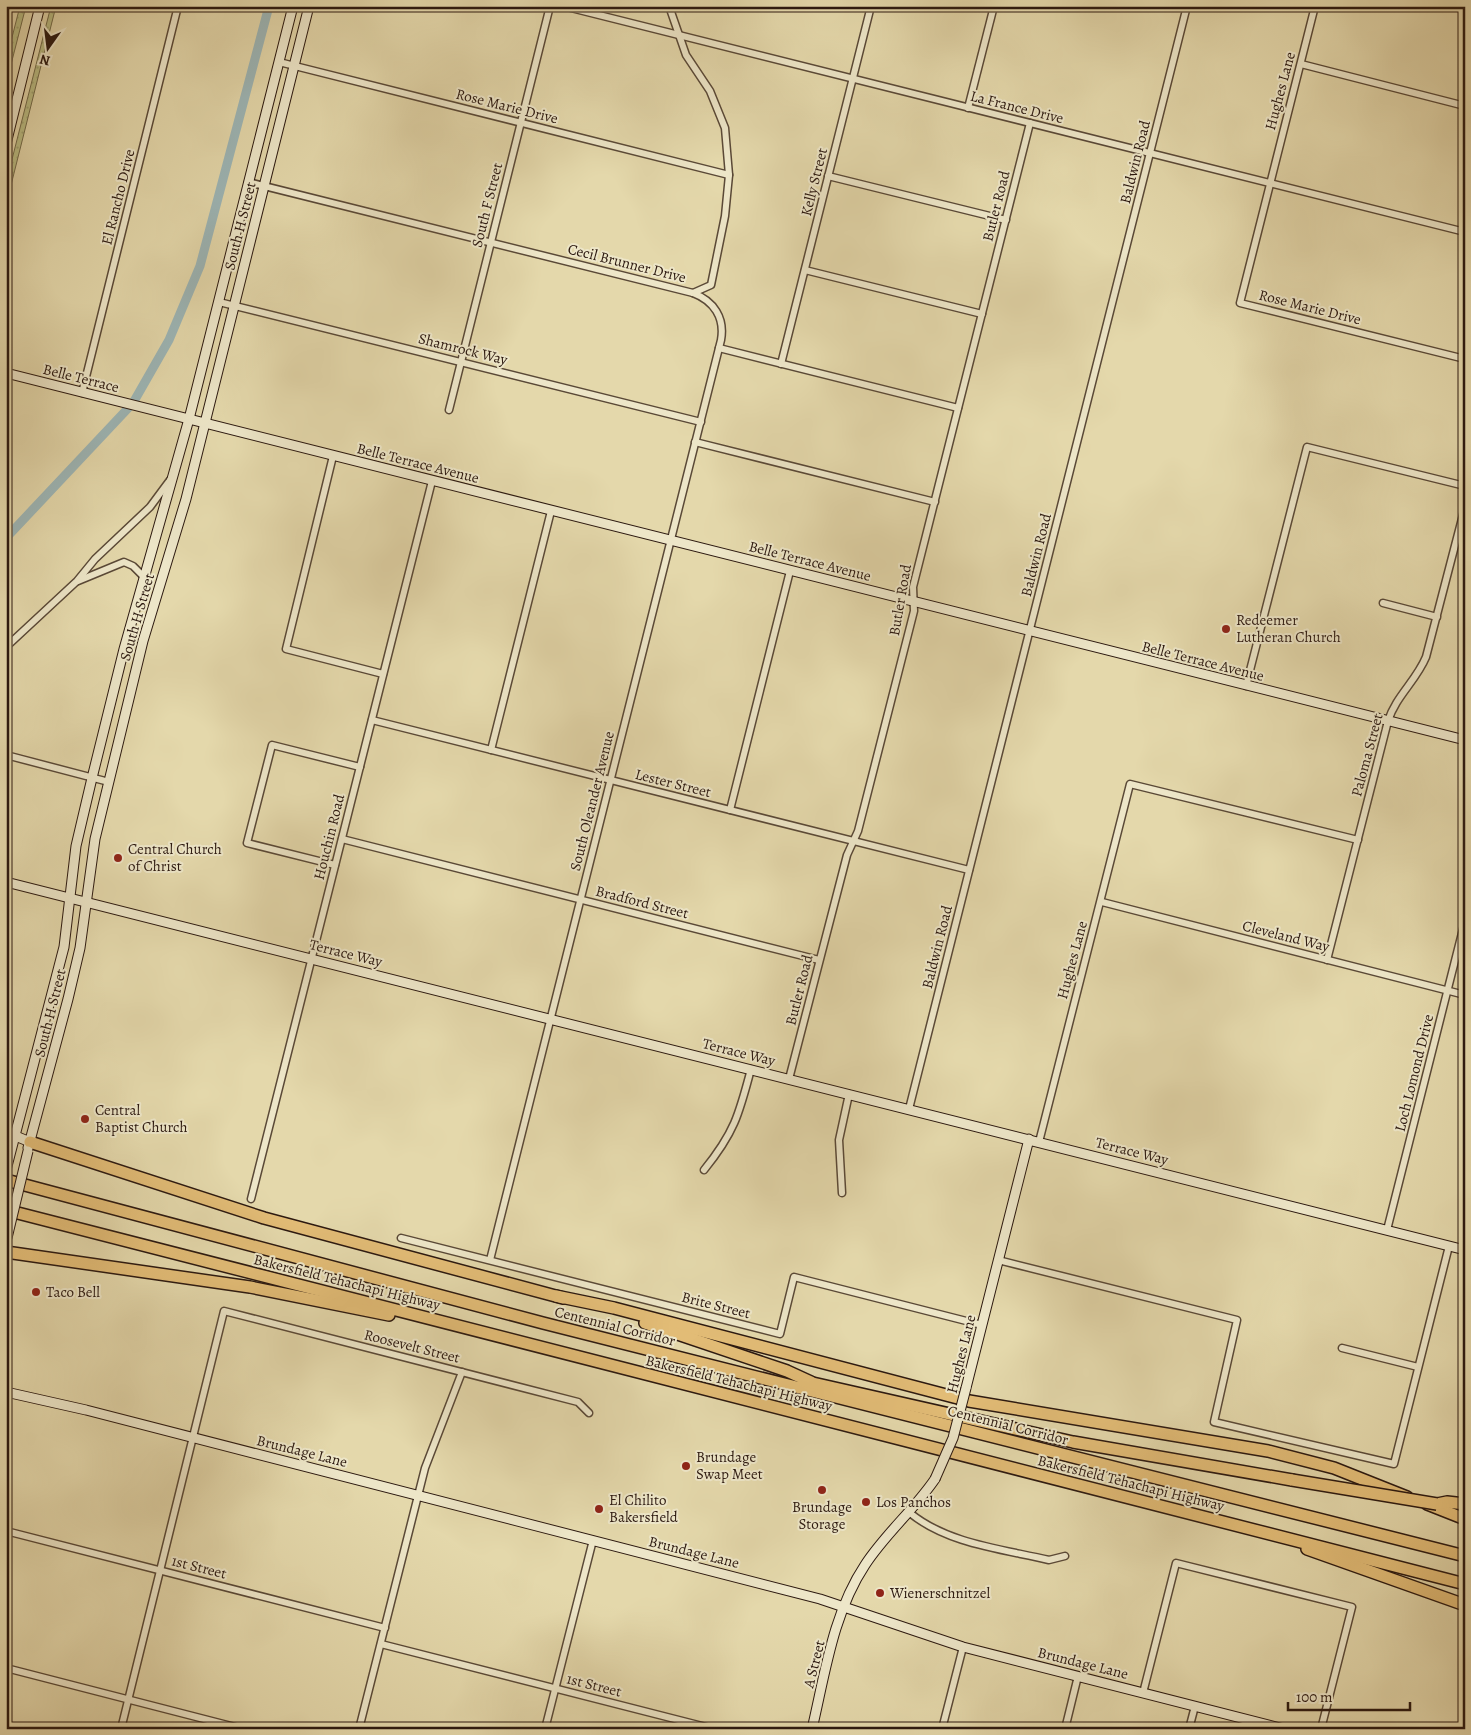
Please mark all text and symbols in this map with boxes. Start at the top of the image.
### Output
north arrow [22,22,72,72]
street label: Hughes Lane [1260,49,1300,132]
text: N [38,50,52,71]
street label: Rose Marie Drive [454,84,561,128]
street label: La France Drive [968,86,1066,128]
street label: Baldwin Road [1115,117,1155,206]
street label: Kelly Street [796,146,832,218]
street label: El Rancho Drive [96,147,140,247]
street label: South F Street [467,160,507,249]
street label: Butler Road [978,168,1015,244]
street label: South H Street [219,180,261,272]
street label: Cecil Brunner Drive [566,239,689,287]
street label: Rose Marie Drive [1257,285,1364,329]
street label: Shamrock Way [416,328,510,370]
street label: Belle Terrace [41,359,121,397]
street label: Belle Terrace Avenue [355,438,482,488]
street label: Baldwin Road [1016,510,1056,599]
street label: Belle Terrace Avenue [747,536,874,586]
street label: Butler Road [884,562,916,637]
street label: South H Street [115,571,159,663]
place label: Redeemer Lutheran Church [1236,610,1341,647]
marker: Redeemer Lutheran Church [1220,623,1232,635]
street label: Belle Terrace Avenue [1140,636,1267,686]
street label: Paloma Street [1346,711,1388,799]
street label: South Oleander Avenue [565,729,619,873]
street label: Lester Street [633,764,713,802]
street label: Houchin Road [309,791,350,882]
place label: Central Church of Christ [128,839,222,876]
marker: Central Church of Christ [112,852,124,864]
street label: Bradford Street [593,881,691,923]
street label: Baldwin Road [917,902,957,991]
street label: Cleveland Way [1240,916,1332,957]
street label: Hughes Lane [1052,918,1092,1001]
street label: Terrace Way [308,934,385,972]
street label: Butler Road [781,952,818,1028]
street label: South H Street [29,967,71,1059]
street label: Loch Lomond Drive [1390,1012,1438,1134]
street label: Terrace Way [701,1033,778,1071]
place label: Central Baptist Church [95,1100,187,1137]
marker: Central Baptist Church [79,1113,91,1125]
street label: Terrace Way [1094,1132,1171,1170]
street label: Bakersfield Tehachapi Highway [252,1249,443,1315]
place label: Taco Bell [46,1282,100,1302]
marker: Taco Bell [30,1286,42,1298]
street label: Brite Street [679,1287,753,1323]
street label: Centennial Corridor [553,1301,678,1351]
street label: Hughes Lane [942,1312,980,1395]
street label: Roosevelt Street [362,1324,462,1368]
street label: Bakersfield Tehachapi Highway [644,1350,835,1416]
street label: Centennial Corridor [946,1400,1071,1450]
street label: Brundage Lane [255,1430,350,1472]
place label: Brundage Swap Meet [696,1447,763,1484]
street label: Bakersfield Tehachapi Highway [1036,1450,1227,1516]
marker: Brundage Swap Meet [680,1460,692,1472]
marker: Brundage Storage [816,1484,828,1496]
place label: El Chilito Bakersfield [609,1490,679,1527]
place label: Los Panchos [876,1492,951,1512]
marker: Los Panchos [860,1496,872,1508]
place label: Brundage Storage [792,1497,852,1534]
marker: El Chilito Bakersfield [593,1503,605,1515]
street label: Brundage Lane [647,1531,742,1573]
street label: 1st Street [169,1551,229,1583]
place label: Wienerschnitzel [889,1583,990,1603]
marker: Wienerschnitzel [874,1587,886,1599]
street label: A Street [798,1638,830,1691]
street label: Brundage Lane [1036,1642,1131,1684]
street label: 1st Street [564,1669,624,1701]
scale bar [1288,1680,1411,1712]
text: 100 m [1296,1687,1333,1707]

